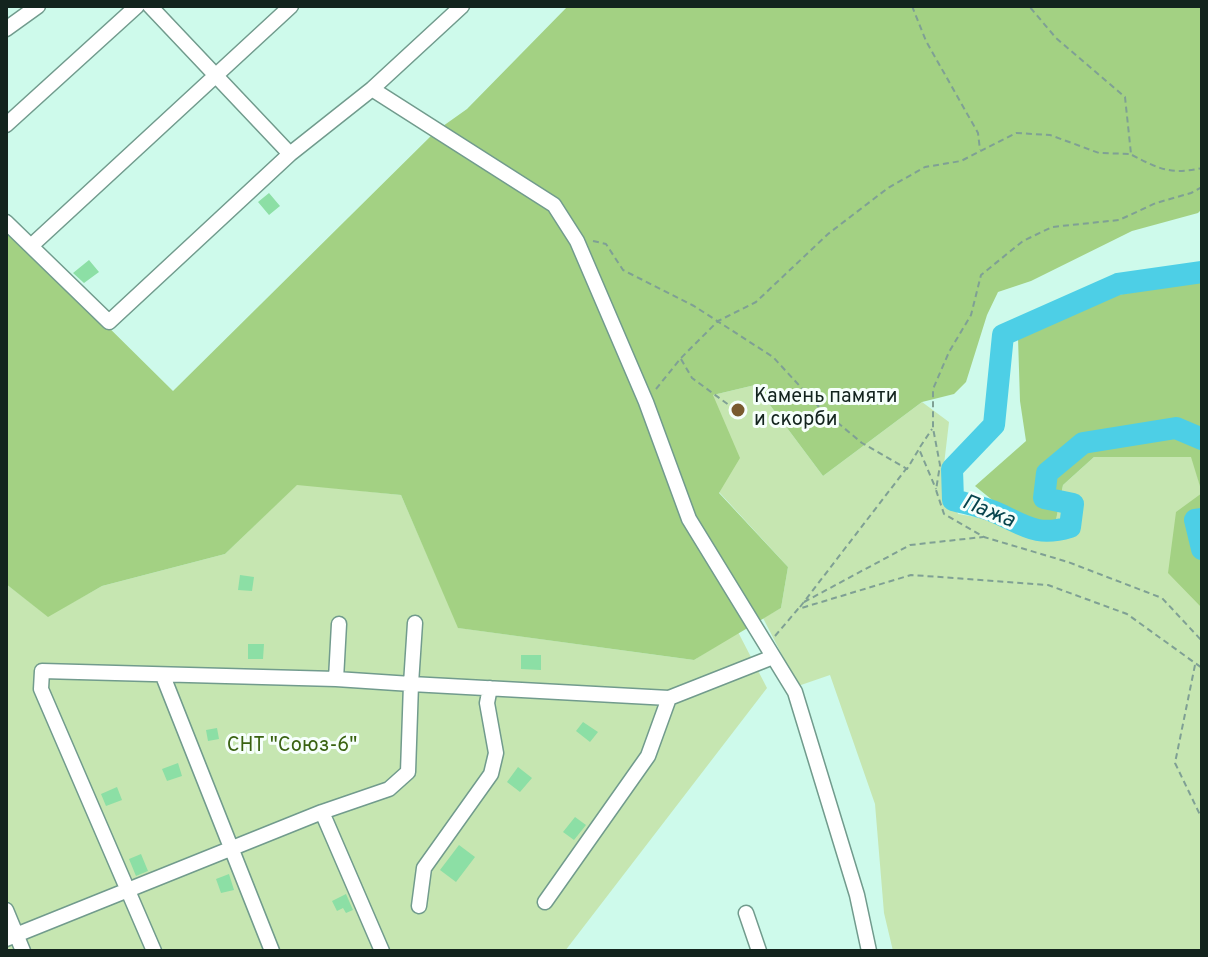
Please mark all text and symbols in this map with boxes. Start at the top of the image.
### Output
place label: Камень памяти и скорби [754,386,897,433]
marker: Камень памяти и скорби [729,401,747,419]
water label: Пажа [958,491,1018,535]
park label: СНТ "Союз-6" [227,735,357,759]

